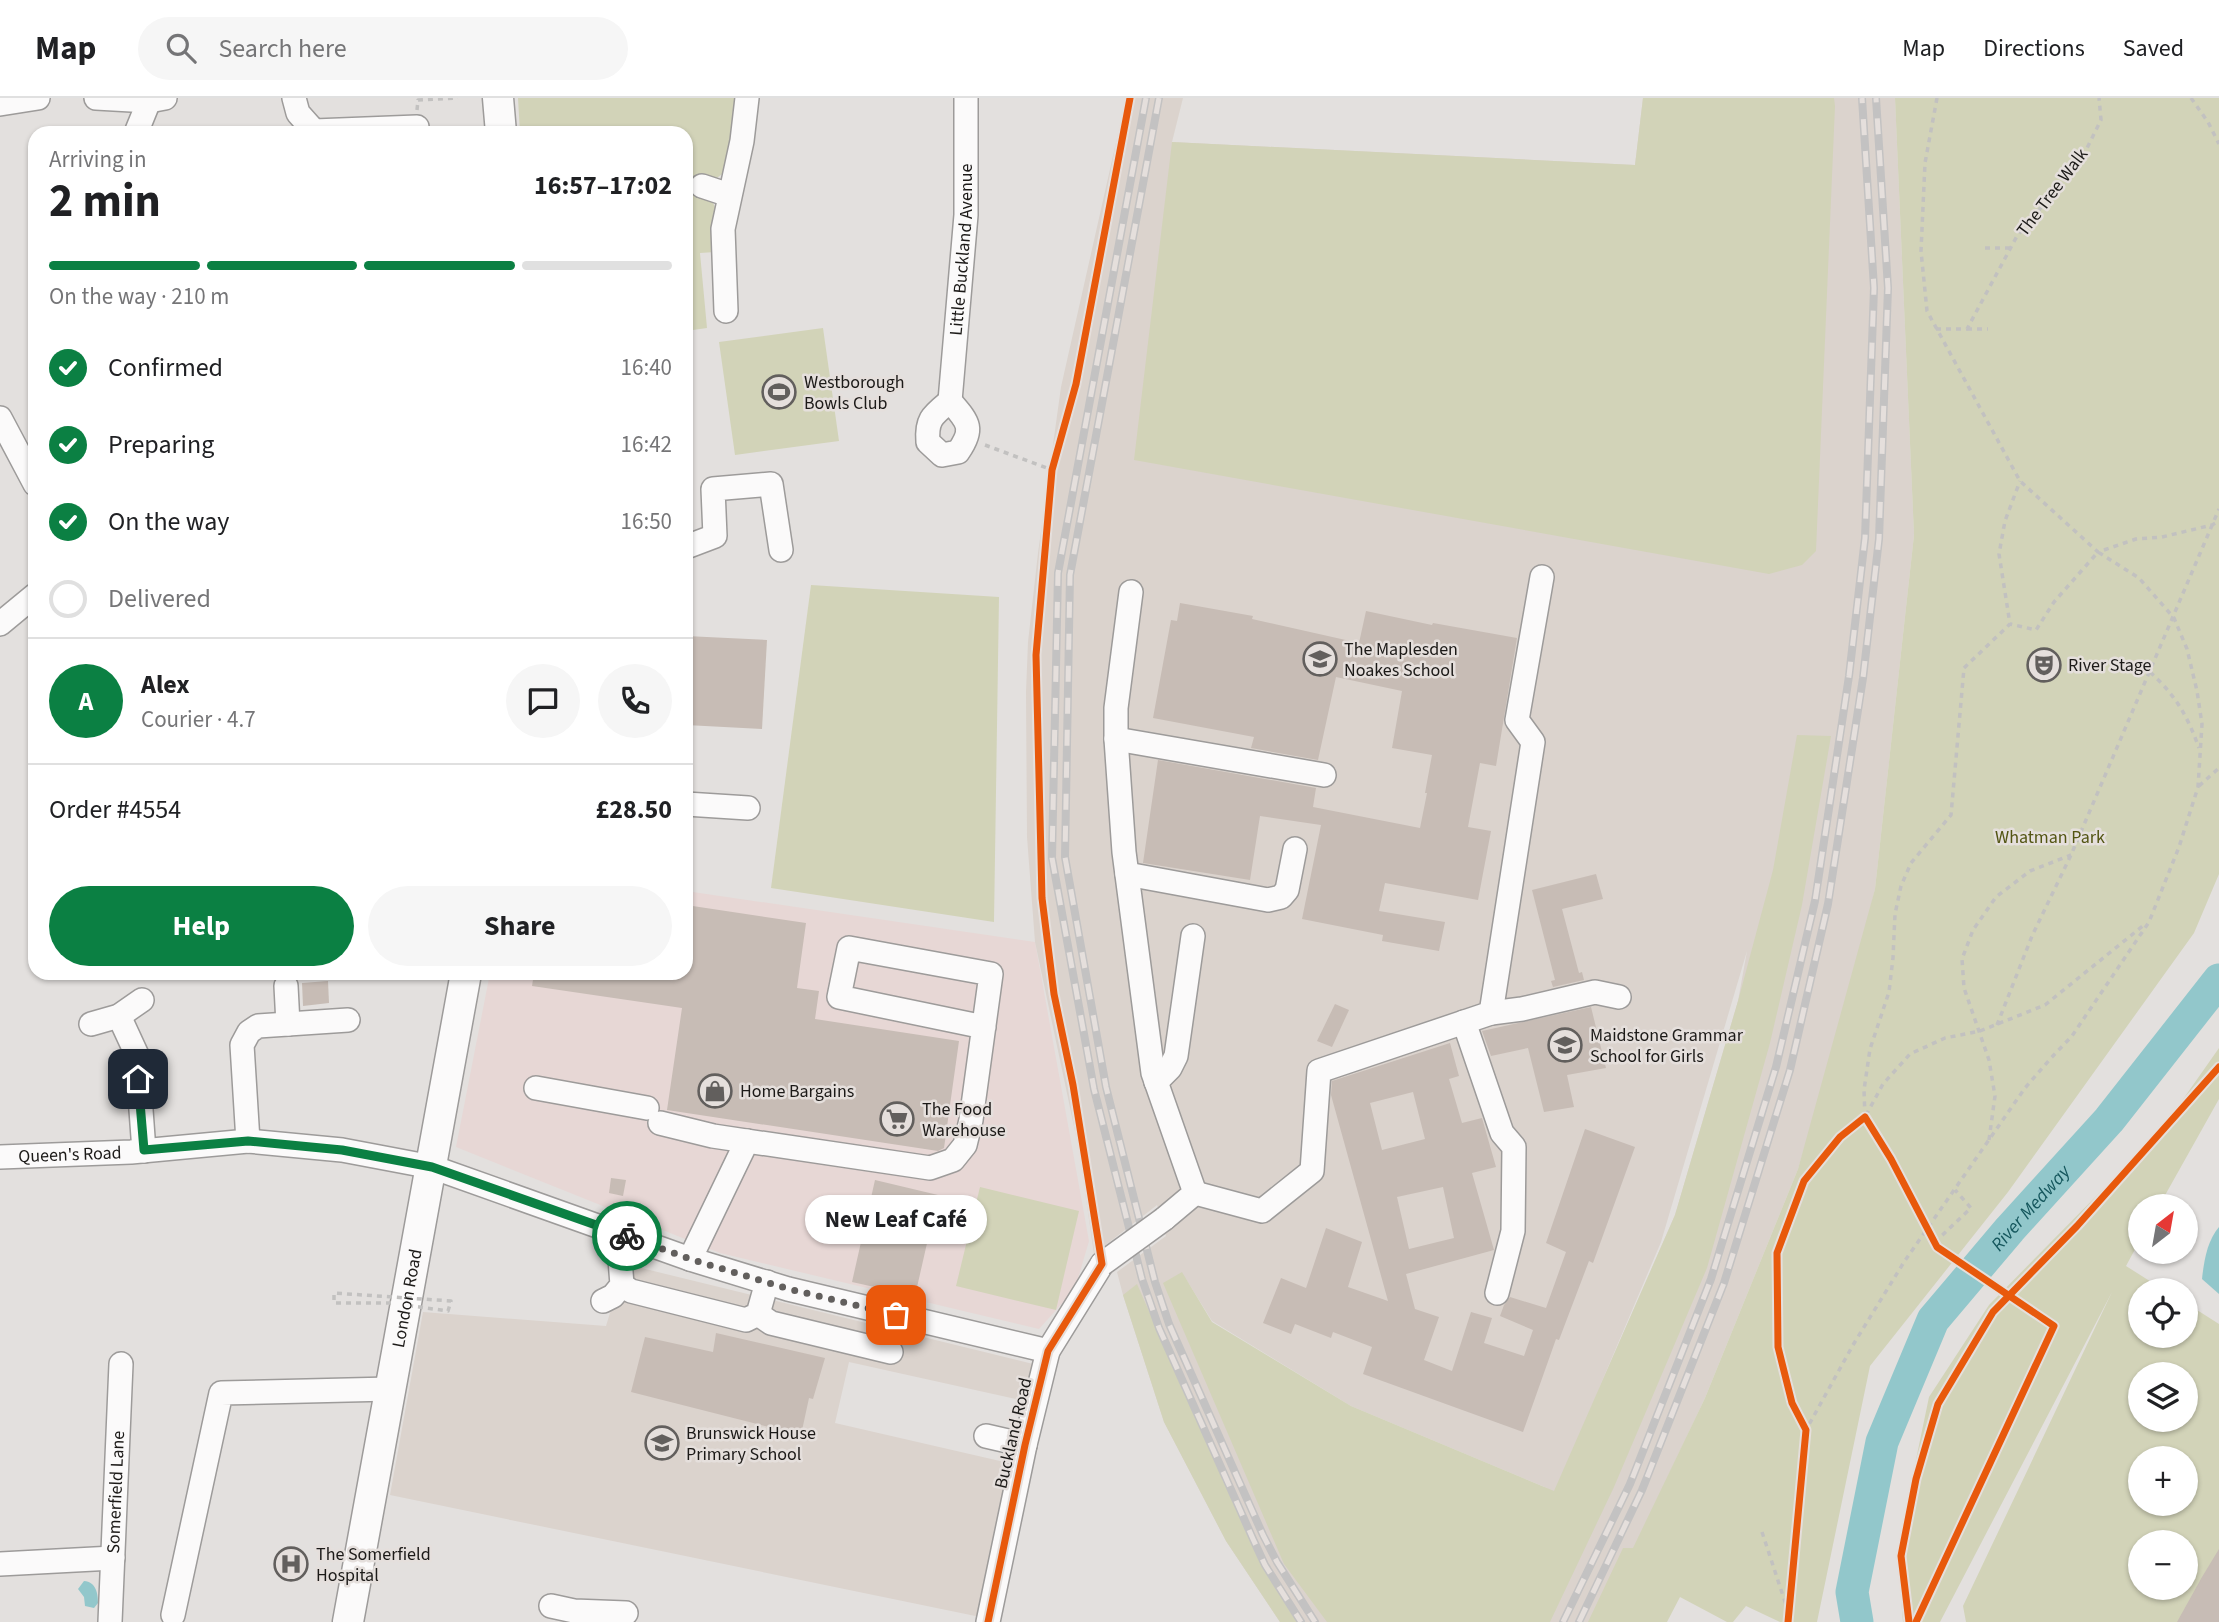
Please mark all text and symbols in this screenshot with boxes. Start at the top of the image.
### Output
search box [138,17,628,80]
text: Map [35,25,96,72]
icon: search [162,29,200,67]
text: Search here [218,30,347,67]
text: Map [1902,31,1945,66]
text: Directions [1983,31,2085,66]
text: Saved [2123,31,2184,66]
text: Arriving in [49,143,147,176]
street label: The Tree Walk [2011,143,2094,242]
street label: Little Buckland Avenue [944,163,979,337]
text: 16:57–17:02 [534,167,672,204]
text: 2 min [49,169,161,234]
text: On the way · 210 m [49,280,229,313]
icon: check [49,349,87,387]
text: Confirmed [108,349,223,386]
text: 16:40 [621,351,672,384]
place label: Westborough Bowls Club [804,370,905,416]
sports icon: Westborough Bowls Club [760,373,798,411]
icon: check [49,426,87,464]
text: Preparing [108,426,214,463]
text: 16:42 [621,428,672,461]
icon: check [49,503,87,541]
text: On the way [108,503,229,540]
text: 16:50 [621,505,672,538]
text: Delivered [108,580,211,617]
place label: The Maplesden Noakes School [1344,637,1458,683]
school or university icon: The Maplesden Noakes School [1301,640,1339,678]
theatre icon: River Stage [2025,646,2063,684]
place label: River Stage [2068,653,2152,678]
button: chat [506,664,580,738]
button: phone [598,664,672,738]
text: Alex [141,666,190,703]
text: A [79,683,93,720]
text: Courier · 4.7 [141,703,256,736]
text: Order #4554 [49,791,181,828]
text: £28.50 [596,791,672,828]
park label: Whatman Park [1995,825,2105,850]
button: Help [49,886,354,966]
button: Share [368,886,672,966]
place label: Maidstone Grammar School for Girls [1590,1023,1744,1069]
school or university icon: Maidstone Grammar School for Girls [1546,1026,1584,1064]
pin [108,1049,168,1109]
icon: home [119,1060,157,1098]
shop icon: Home Bargains [696,1072,734,1110]
place label: Home Bargains [740,1079,854,1104]
place label: The Food Warehouse [922,1097,1006,1143]
supermarket icon: The Food Warehouse [878,1100,916,1138]
street label: Queen's Road [18,1140,122,1169]
water label: River Medway [1985,1158,2078,1258]
north arrow [2128,1194,2198,1264]
map controls [2128,1194,2198,1600]
callout: New Leaf Café [805,1196,987,1245]
courier [592,1201,662,1271]
text: New Leaf Café [825,1203,967,1236]
icon: bike [608,1217,646,1255]
street label: London Road [386,1247,429,1350]
button: locate [2128,1278,2198,1348]
pin [866,1285,926,1345]
icon: bag [877,1296,915,1334]
button: layers [2128,1362,2198,1432]
street label: Buckland Road [989,1375,1038,1491]
place label: Brunswick House Primary School [686,1421,816,1467]
school or university icon: Brunswick House Primary School [643,1424,681,1462]
street label: Somerfield Lane [101,1430,131,1554]
button: + [2128,1446,2198,1516]
button: − [2128,1530,2198,1600]
place label: The Somerfield Hospital [316,1542,431,1588]
hospital icon: The Somerfield Hospital [272,1545,310,1583]

